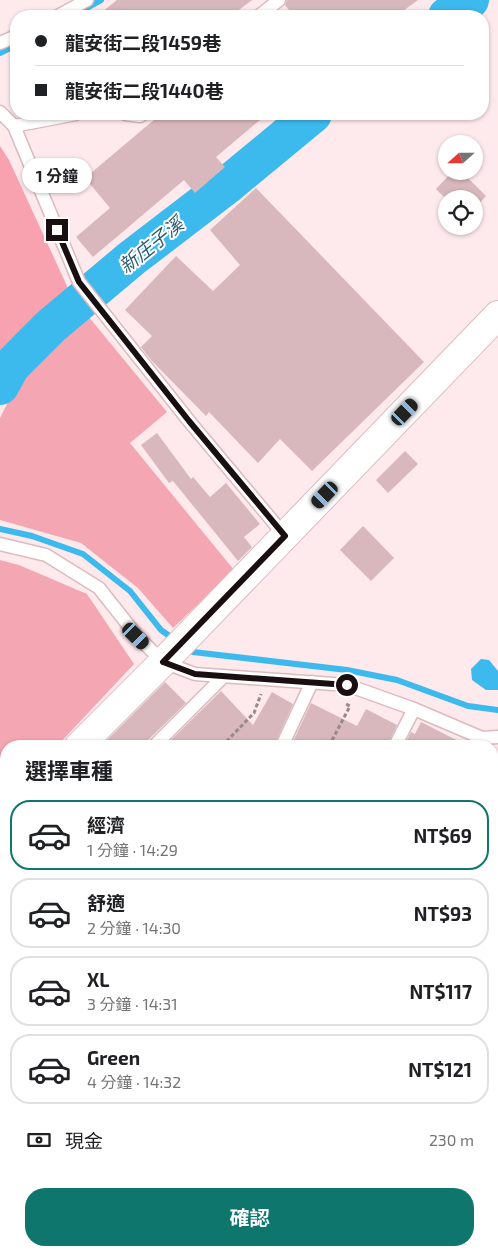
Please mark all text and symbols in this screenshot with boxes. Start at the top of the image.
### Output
text: 龍安街二段1459巷 [65,31,221,54]
text: 龍安街二段1440巷 [65,79,223,102]
north arrow [438,135,482,180]
map controls [438,135,483,235]
callout: 1 分鐘 [22,158,92,192]
text: 1 分鐘 [36,166,78,185]
button: locate [438,190,483,235]
water label: 新庄子溪 [114,210,190,277]
route end [46,219,68,241]
car [389,396,420,428]
car [309,479,340,511]
car [120,620,151,652]
route start [336,674,358,696]
text: 選擇車種 [25,757,113,783]
icon: car [27,813,72,858]
text: 經濟 [87,813,125,836]
text: NT$69 [413,824,472,847]
text: 1 分鐘 · 14:29 [87,840,178,859]
icon: car [27,891,72,936]
text: 舒適 [87,891,125,914]
text: NT$93 [414,902,472,925]
text: 2 分鐘 · 14:30 [87,918,181,937]
text: XL [87,968,109,991]
icon: car [27,969,72,1014]
text: NT$117 [409,980,472,1003]
text: 3 分鐘 · 14:31 [87,994,178,1013]
text: Green [87,1046,140,1069]
icon: car [27,1047,72,1092]
text: NT$121 [408,1058,472,1081]
text: 4 分鐘 · 14:32 [87,1072,181,1091]
icon: cash [25,1126,53,1154]
text: 現金 [65,1129,103,1152]
text: 230 m [429,1130,474,1149]
button: 確認 [25,1188,474,1246]

